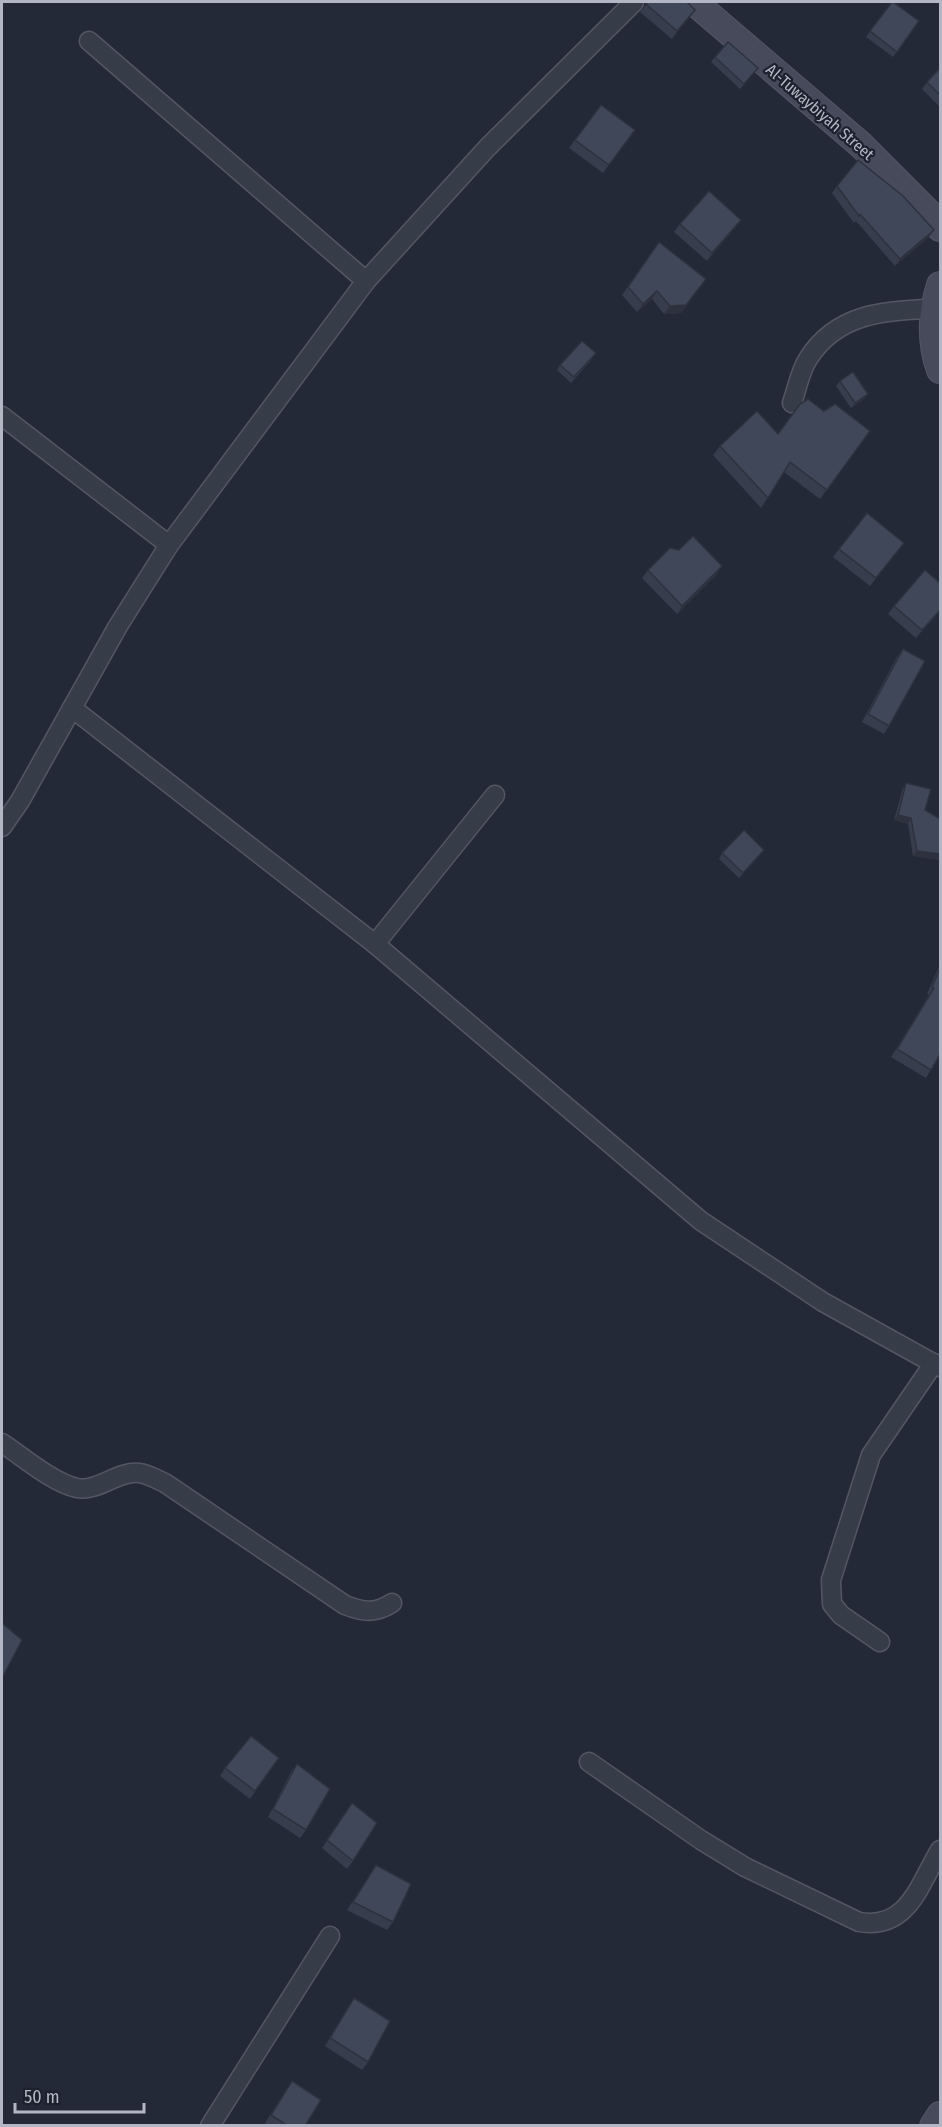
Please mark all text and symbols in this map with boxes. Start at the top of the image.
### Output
street label: Al-Tuwaybiyah Street [762,60,878,164]
scale bar [15,2076,144,2114]
text: 50 m [24,2086,60,2108]

